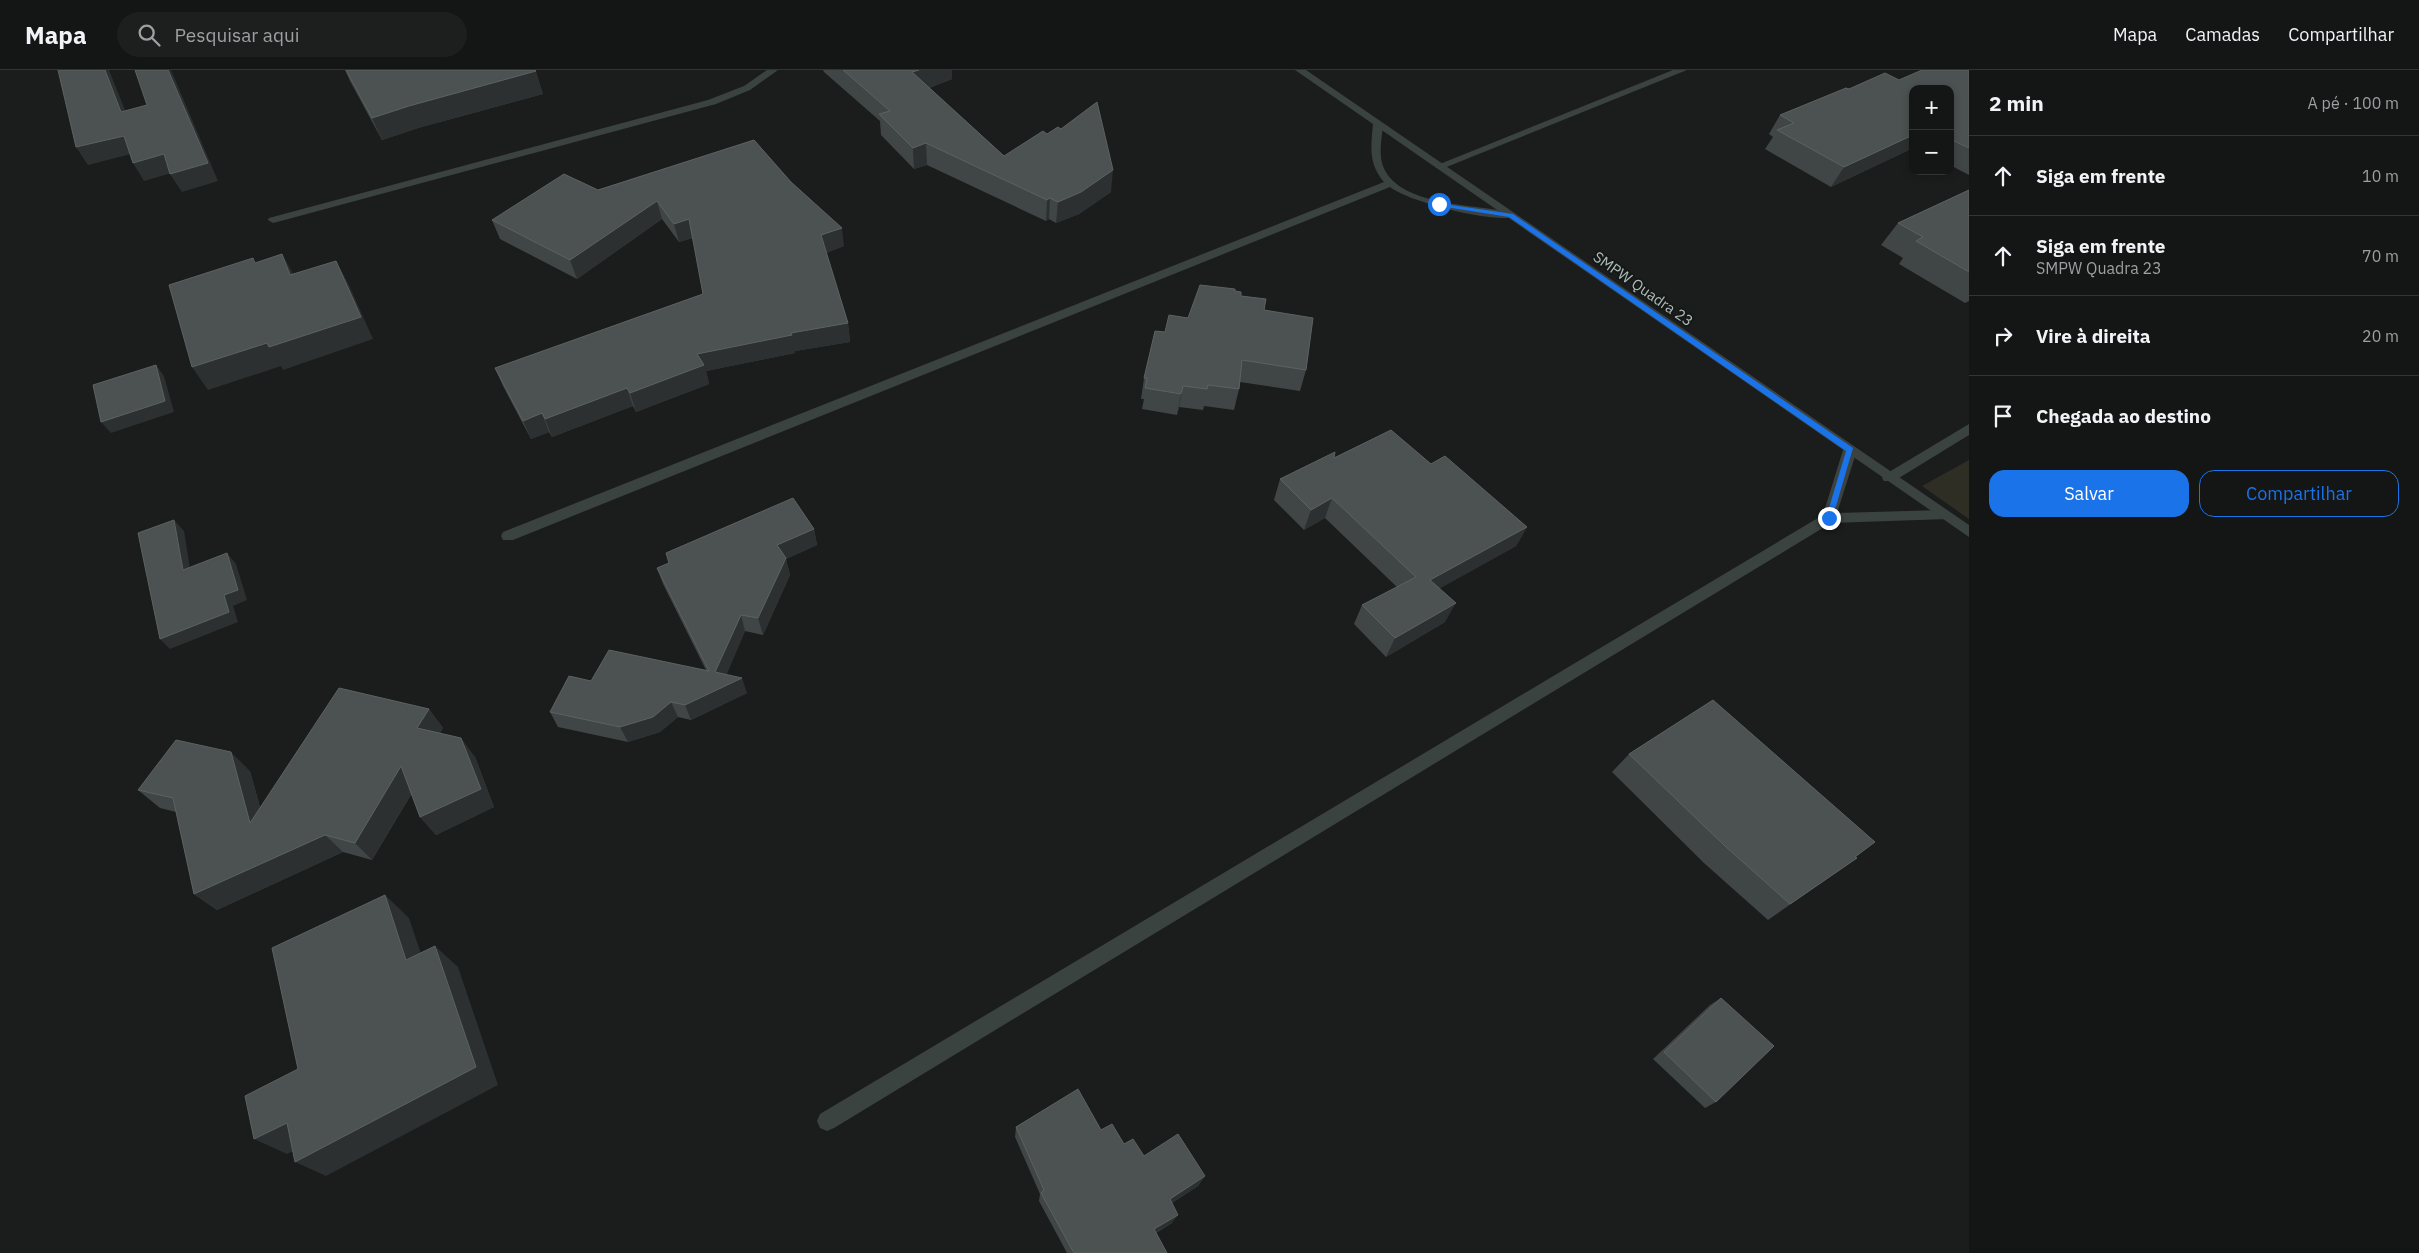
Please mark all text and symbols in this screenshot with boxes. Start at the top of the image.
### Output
search box [117,12,467,57]
text: Mapa [25,19,87,51]
icon: search [135,21,163,49]
text: Pesquisar aqui [175,23,300,47]
text: Mapa [2113,23,2157,46]
text: Camadas [2185,23,2260,46]
text: Compartilhar [2288,23,2394,46]
map controls [1909,85,1954,175]
button: + [1909,85,1954,130]
text: 2 min [1989,89,2044,117]
text: A pé · 100 m [2308,93,2399,113]
button: − [1909,130,1954,175]
icon: ahead [1989,162,2017,190]
text: Siga em frente [2036,164,2166,188]
text: 10 m [2362,166,2399,186]
route start [1428,193,1451,216]
text: Siga em frente [2036,234,2166,258]
icon: ahead [1989,242,2017,270]
text: 70 m [2362,246,2399,266]
street label: SMPW Quadra 23 [1590,247,1697,330]
text: SMPW Quadra 23 [2036,258,2162,278]
icon: right [1989,322,2017,350]
text: Vire à direita [2036,324,2151,348]
text: 20 m [2362,326,2399,346]
icon: arrive [1989,402,2017,430]
text: Chegada ao destino [2036,404,2211,428]
button: Salvar [1989,470,2189,517]
button: Compartilhar [2199,470,2399,517]
route end [1818,507,1841,530]

